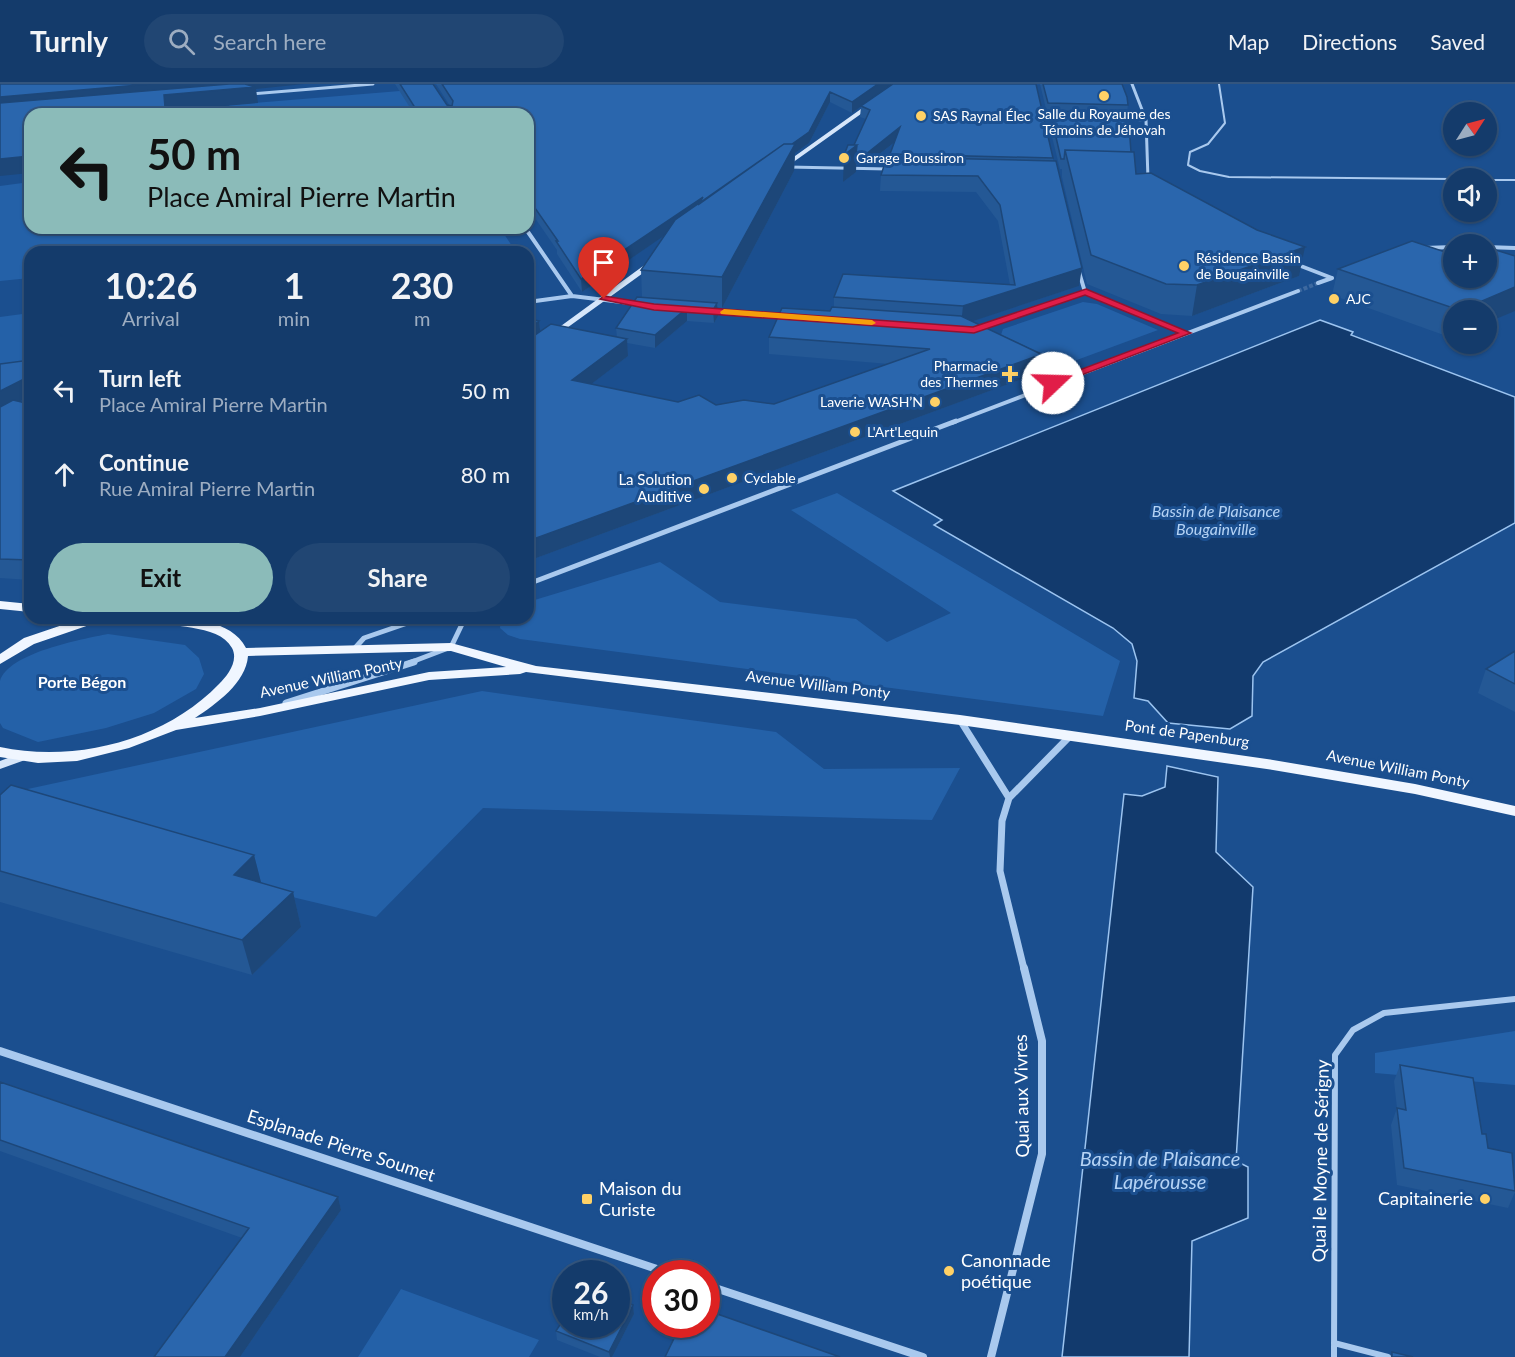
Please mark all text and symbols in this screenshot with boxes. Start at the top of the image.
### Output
search box [144,14,564,68]
text: Turnly [30,24,108,58]
icon: search [165,25,198,58]
text: Search here [213,28,326,55]
text: Map [1228,29,1269,54]
text: Directions [1302,29,1397,54]
text: Saved [1430,29,1485,54]
marker: Salle du Royaume des Témoins de Jéhovah [1097,89,1111,103]
north arrow [1443,102,1497,156]
map controls [1443,102,1497,354]
place label: Salle du Royaume des Témoins de Jéhovah [1038,105,1170,138]
place label: SAS Raynal Élec [933,107,1031,124]
marker: SAS Raynal Élec [914,109,928,123]
text: 50 m [147,129,241,179]
icon: left [48,132,126,210]
place label: Garage Boussiron [856,149,964,166]
marker: Garage Boussiron [837,151,851,165]
button: sound [1443,168,1497,222]
text: Place Amiral Pierre Martin [147,180,456,213]
button: + [1443,234,1497,288]
pin [578,237,629,299]
icon: arrive [587,246,620,279]
place label: Résidence Bassin de Bougainville [1196,249,1301,282]
marker: Résidence Bassin de Bougainville [1177,259,1191,273]
text: 10:26 [105,263,197,307]
text: 1 [284,263,305,307]
text: 230 [391,263,453,307]
place label: AJC [1346,290,1371,307]
marker: AJC [1327,292,1341,306]
button: − [1443,300,1497,354]
text: Arrival [122,306,180,330]
text: min [278,306,310,330]
text: m [414,306,430,330]
position arrow [1021,351,1085,415]
place label: Pharmacie des Thermes [920,357,998,390]
text: Turn left [99,365,181,392]
marker: Pharmacie des Thermes [1003,367,1017,381]
icon: left [48,374,81,407]
text: 50 m [461,377,510,404]
text: Place Amiral Pierre Martin [99,392,328,416]
place label: Laverie WASH’N [820,393,923,410]
marker: Laverie WASH’N [928,395,942,409]
place label: L'Art'Lequin [867,423,938,440]
marker: L'Art'Lequin [848,425,862,439]
text: Continue [99,449,189,476]
icon: ahead [48,458,81,491]
text: 80 m [461,461,510,488]
place label: Cyclable [744,469,796,486]
place label: La Solution Auditive [618,470,692,505]
marker: Cyclable [725,471,739,485]
text: Rue Amiral Pierre Martin [99,476,315,500]
marker: La Solution Auditive [697,482,711,496]
water label: Bassin de Plaisance Bougainville [1152,501,1281,538]
button: Exit [48,543,273,612]
button: Share [285,543,510,612]
street label: Avenue William Ponty [258,653,404,701]
street label: Avenue William Ponty [745,666,892,702]
district label: Porte Bégon [38,672,126,691]
street label: Pont de Papenburg [1124,715,1251,751]
street label: Avenue William Ponty [1325,745,1471,791]
street label: Quai aux Vivres [1009,1034,1033,1158]
street label: Quai le Moyne de Sérigny [1307,1059,1333,1263]
street label: Esplanade Pierre Soumet [244,1104,439,1186]
water label: Bassin de Plaisance Lapérousse [1080,1146,1240,1193]
place label: Maison du Curiste [599,1177,681,1220]
place label: Capitainerie [1378,1187,1473,1209]
marker: Maison du Curiste [580,1192,594,1206]
marker: Capitainerie [1478,1192,1492,1206]
place label: Canonnade poétique [961,1249,1051,1292]
speed limit sign: 30 [642,1260,720,1338]
marker: Canonnade poétique [942,1264,956,1278]
text: 26 [574,1274,608,1310]
text: km/h [573,1305,609,1323]

